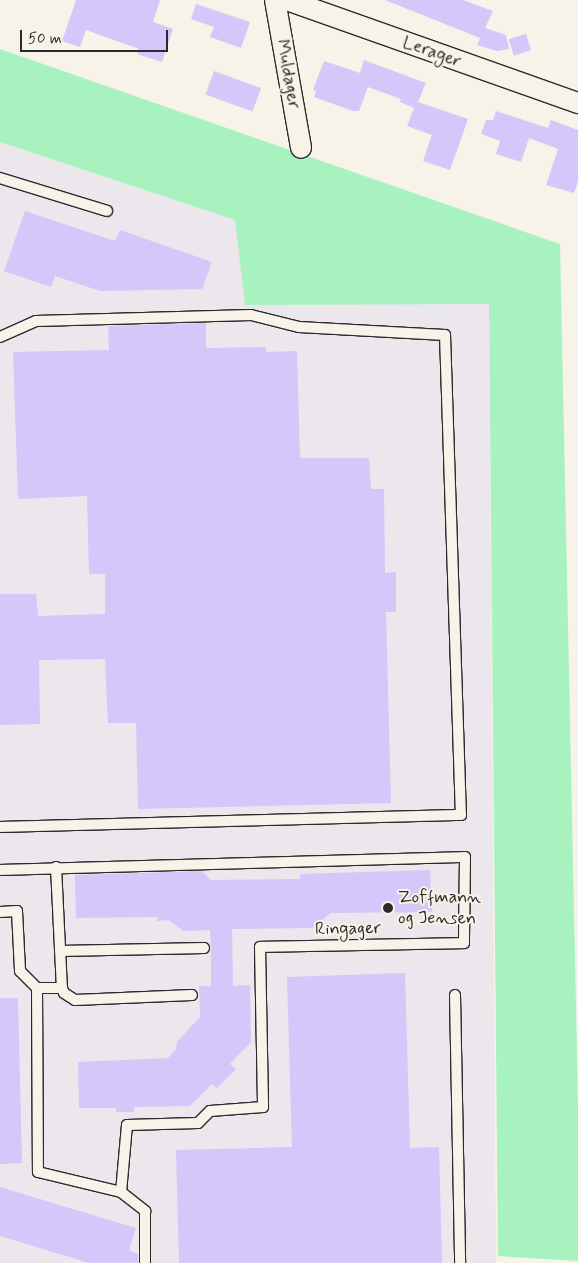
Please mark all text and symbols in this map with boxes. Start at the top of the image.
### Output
scale bar [22,20,170,52]
text: 50 m [28,29,62,49]
street label: Lerager [400,31,464,73]
street label: Muldager [271,38,305,110]
place label: Zoffmann og Jensen [398,887,481,930]
marker: Zoffmann og Jensen [382,902,394,914]
street label: Ringager [315,918,381,940]

